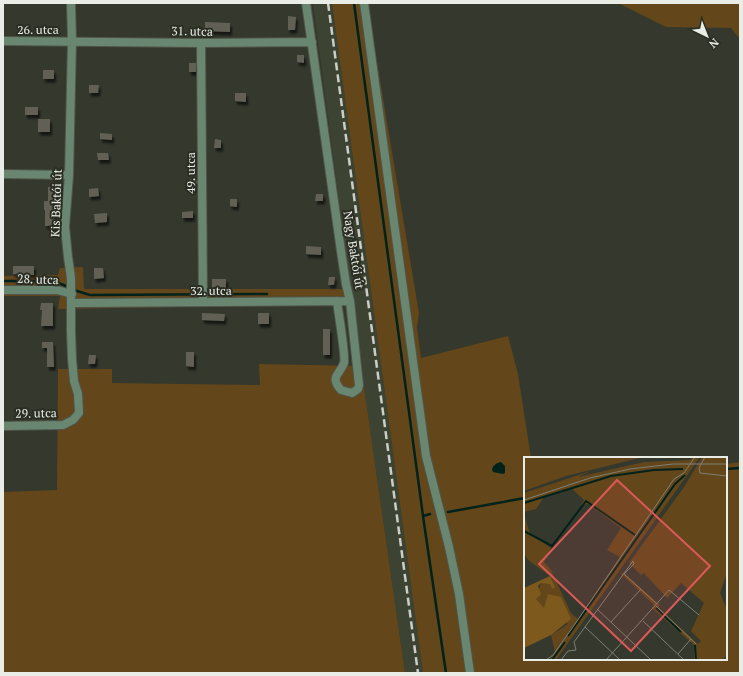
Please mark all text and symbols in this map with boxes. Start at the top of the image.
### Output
north arrow [687,16,727,56]
street label: 26. utca [17,22,59,37]
street label: 31. utca [171,23,213,39]
text: N [706,35,722,52]
street label: 49. utca [183,152,198,194]
street label: Kis Baktói út [47,168,65,237]
street label: Nagy Baktói út [340,210,368,291]
street label: 28. utca [17,271,59,287]
street label: 32. utca [190,283,232,298]
street label: 29. utca [15,405,57,421]
inset map [524,457,727,660]

